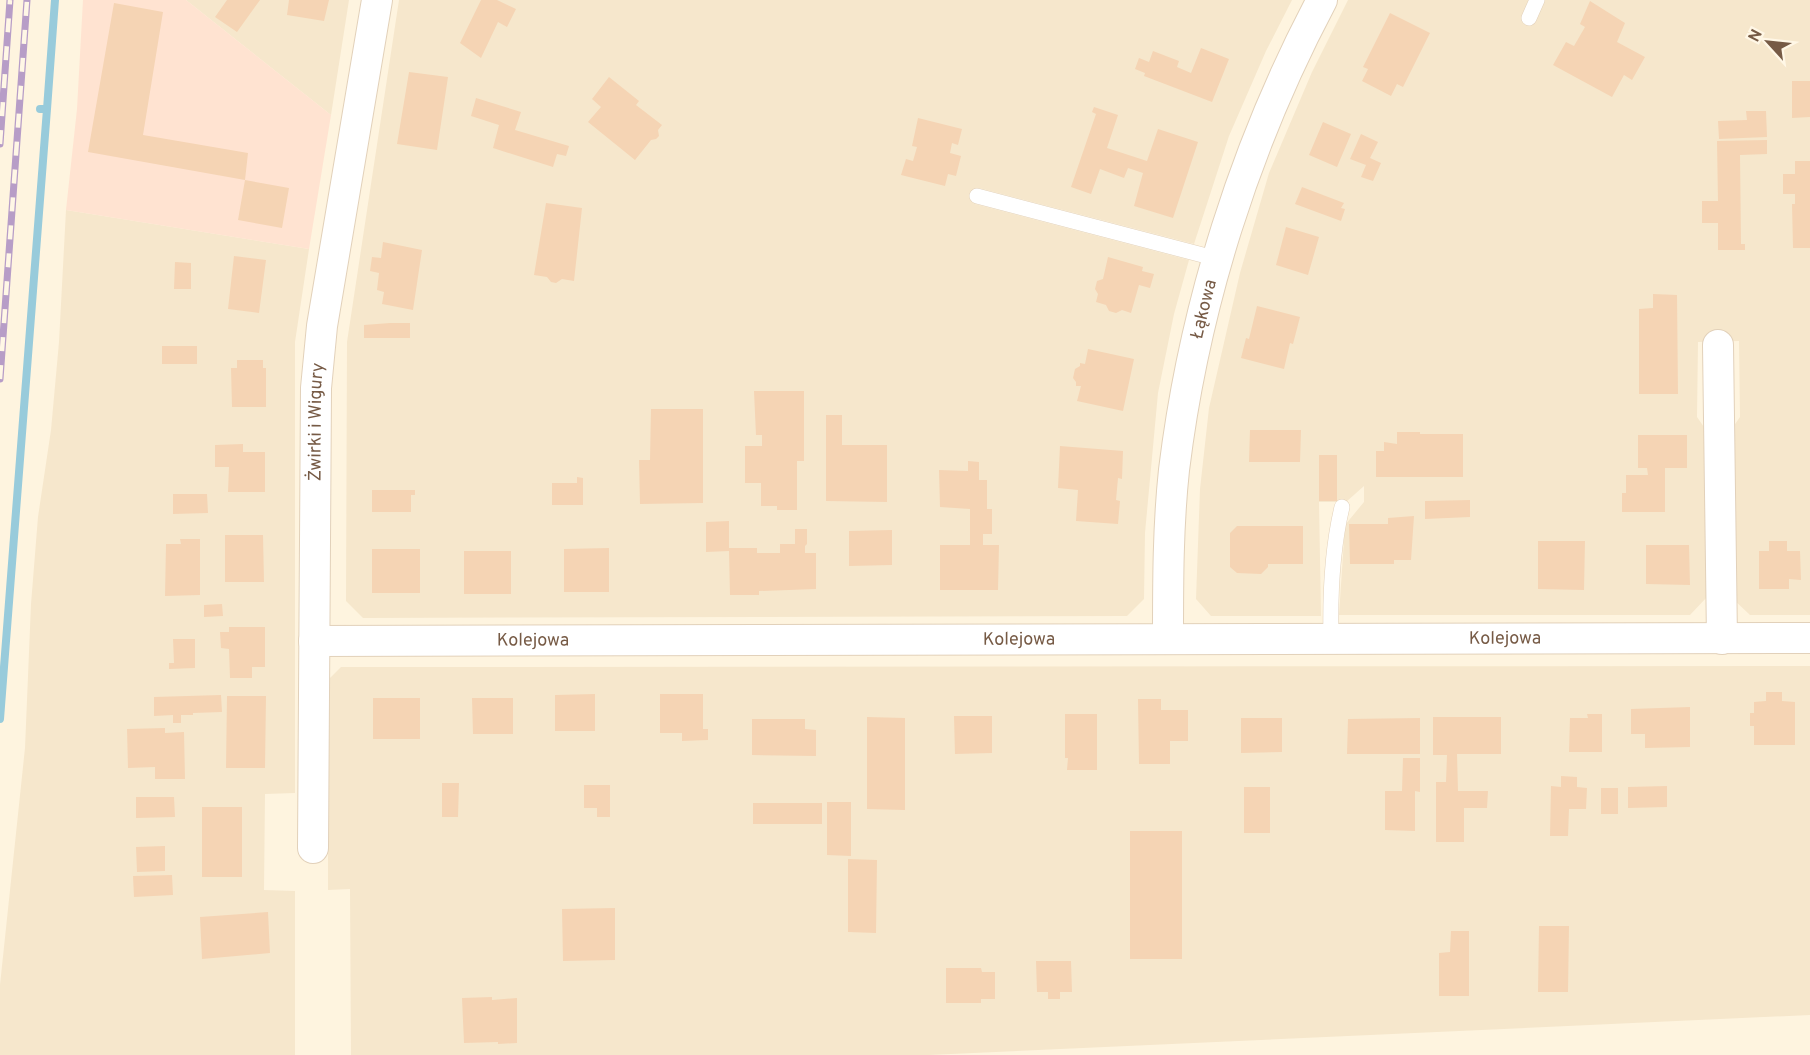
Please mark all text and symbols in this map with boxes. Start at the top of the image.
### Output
north arrow [1738,12,1798,72]
text: N [1745,26,1768,46]
street label: Łąkowa [1186,277,1223,341]
street label: Żwirki i Wigury [302,362,330,481]
street label: Kolejowa [1469,627,1541,650]
street label: Kolejowa [983,628,1055,651]
street label: Kolejowa [497,629,569,652]

